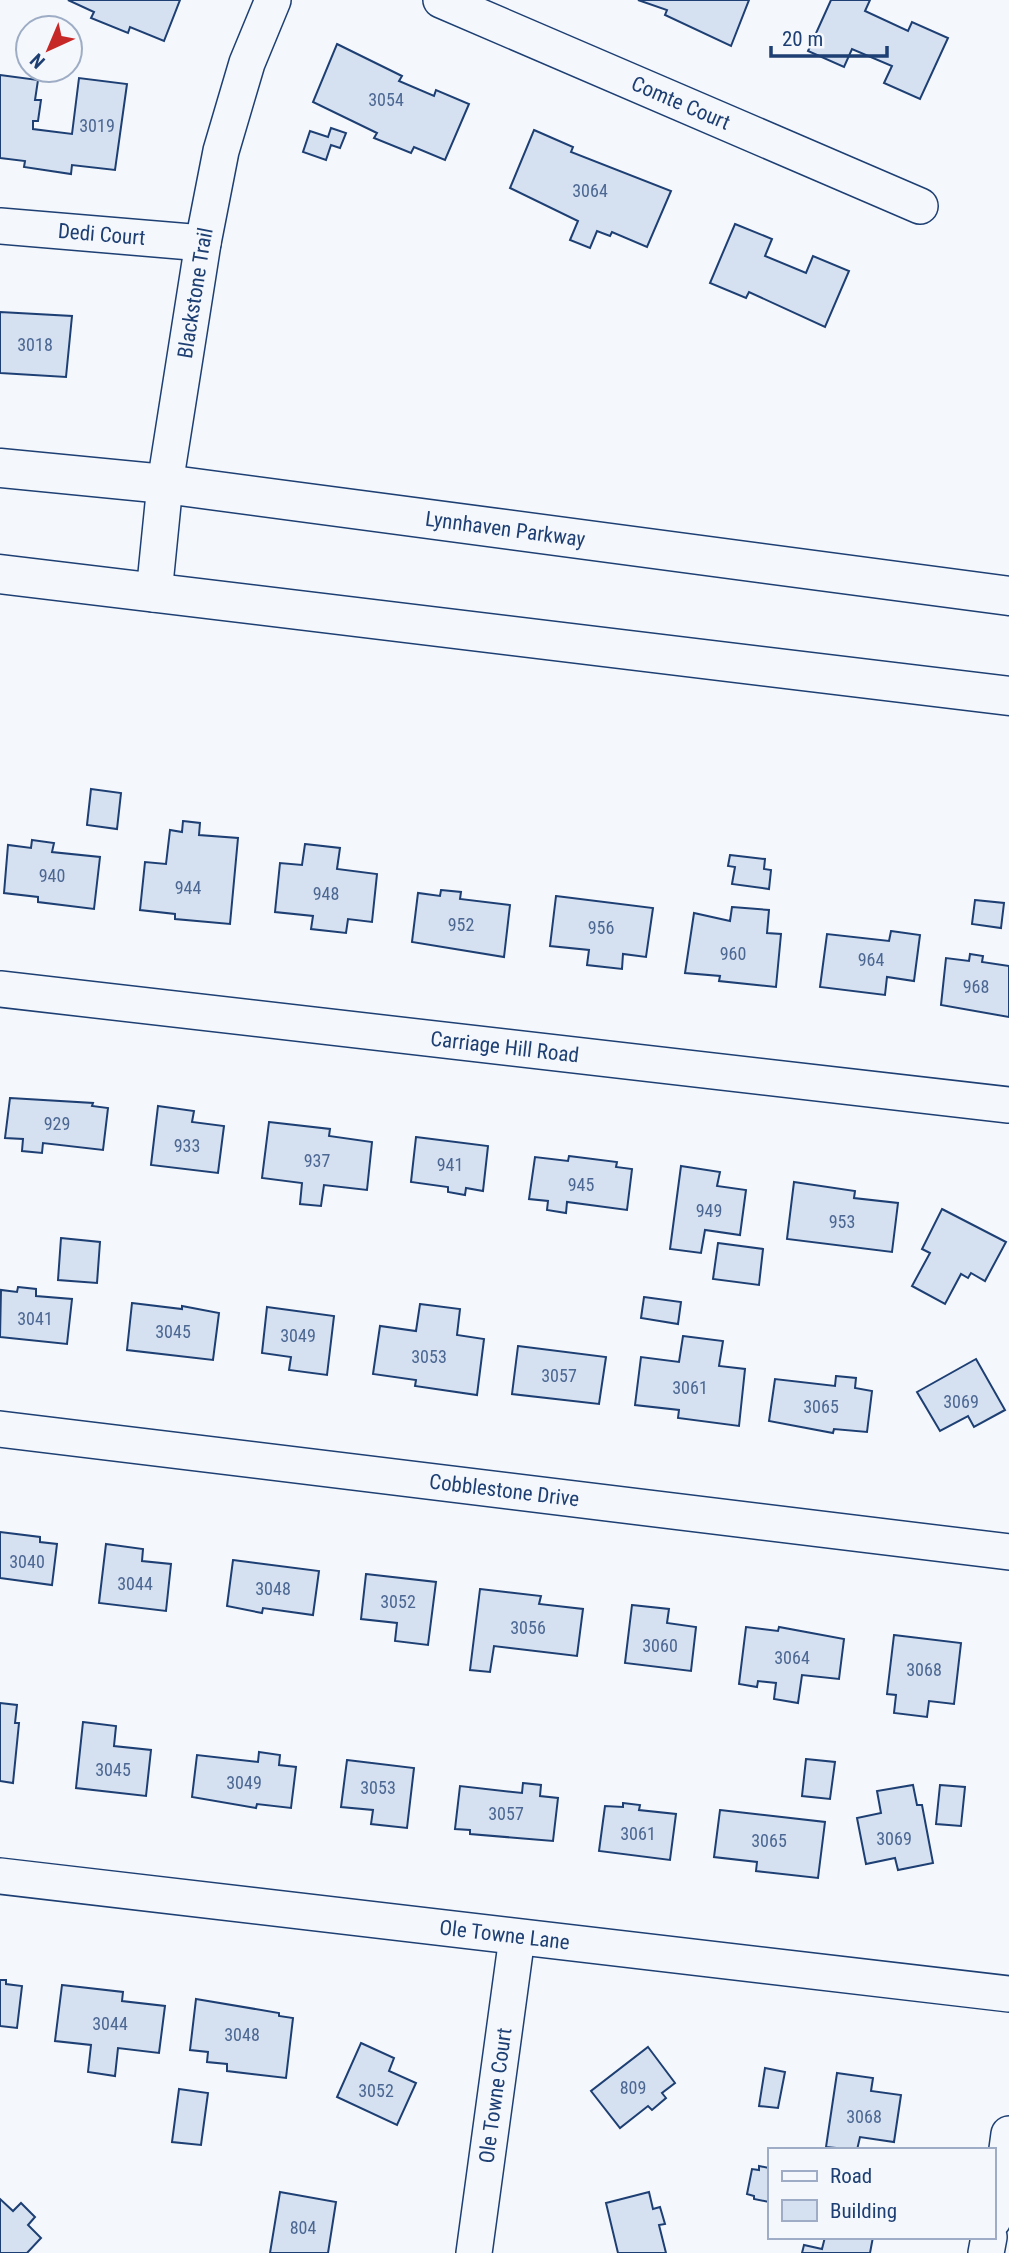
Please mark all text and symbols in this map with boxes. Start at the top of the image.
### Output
north arrow [14,14,84,84]
scale bar [771,14,886,58]
text: 20 m [782,27,823,51]
text: N [25,49,50,73]
street label: Comte Court [628,71,734,135]
house number: 3054 [368,89,404,110]
house number: 3019 [79,115,115,136]
house number: 3064 [572,180,608,201]
street label: Dedi Court [57,219,146,250]
street label: Blackstone Trail [173,226,218,360]
house number: 3018 [17,334,53,355]
street label: Lynnhaven Parkway [424,507,587,552]
house number: 940 [39,865,65,886]
house number: 944 [175,877,201,898]
house number: 948 [313,883,339,904]
house number: 952 [448,914,474,935]
house number: 956 [588,917,614,938]
house number: 960 [720,943,746,964]
house number: 964 [858,949,884,970]
house number: 968 [963,976,989,997]
street label: Carriage Hill Road [429,1027,580,1067]
house number: 929 [44,1113,70,1134]
house number: 933 [174,1135,200,1156]
house number: 937 [304,1150,330,1171]
house number: 941 [437,1154,463,1175]
house number: 945 [568,1174,594,1195]
house number: 949 [696,1200,722,1221]
house number: 953 [829,1211,855,1232]
house number: 3041 [17,1308,53,1329]
house number: 3045 [155,1321,191,1342]
house number: 3049 [280,1325,316,1346]
house number: 3053 [411,1346,447,1367]
house number: 3057 [541,1365,577,1386]
house number: 3061 [672,1377,708,1398]
house number: 3069 [943,1391,979,1412]
house number: 3065 [803,1396,839,1417]
street label: Cobblestone Drive [428,1469,581,1512]
house number: 3040 [9,1551,45,1572]
house number: 3044 [117,1573,153,1594]
house number: 3048 [255,1578,291,1599]
house number: 3052 [380,1591,416,1612]
house number: 3056 [510,1617,546,1638]
house number: 3060 [642,1635,678,1656]
house number: 3064 [774,1647,810,1668]
house number: 3068 [906,1659,942,1680]
house number: 3045 [95,1759,131,1780]
house number: 3049 [226,1772,262,1793]
house number: 3053 [360,1777,396,1798]
house number: 3057 [488,1803,524,1824]
house number: 3061 [620,1823,656,1844]
house number: 3069 [876,1828,912,1849]
house number: 3065 [751,1830,787,1851]
street label: Ole Towne Lane [438,1915,571,1955]
house number: 3044 [92,2013,128,2034]
house number: 3048 [224,2024,260,2045]
street label: Ole Towne Court [474,2026,517,2165]
house number: 809 [620,2077,646,2098]
house number: 3052 [358,2080,394,2101]
house number: 3068 [846,2106,882,2127]
legend [768,2148,995,2239]
text: Road [830,2164,872,2188]
text: Building [830,2199,897,2223]
house number: 804 [290,2217,316,2238]

